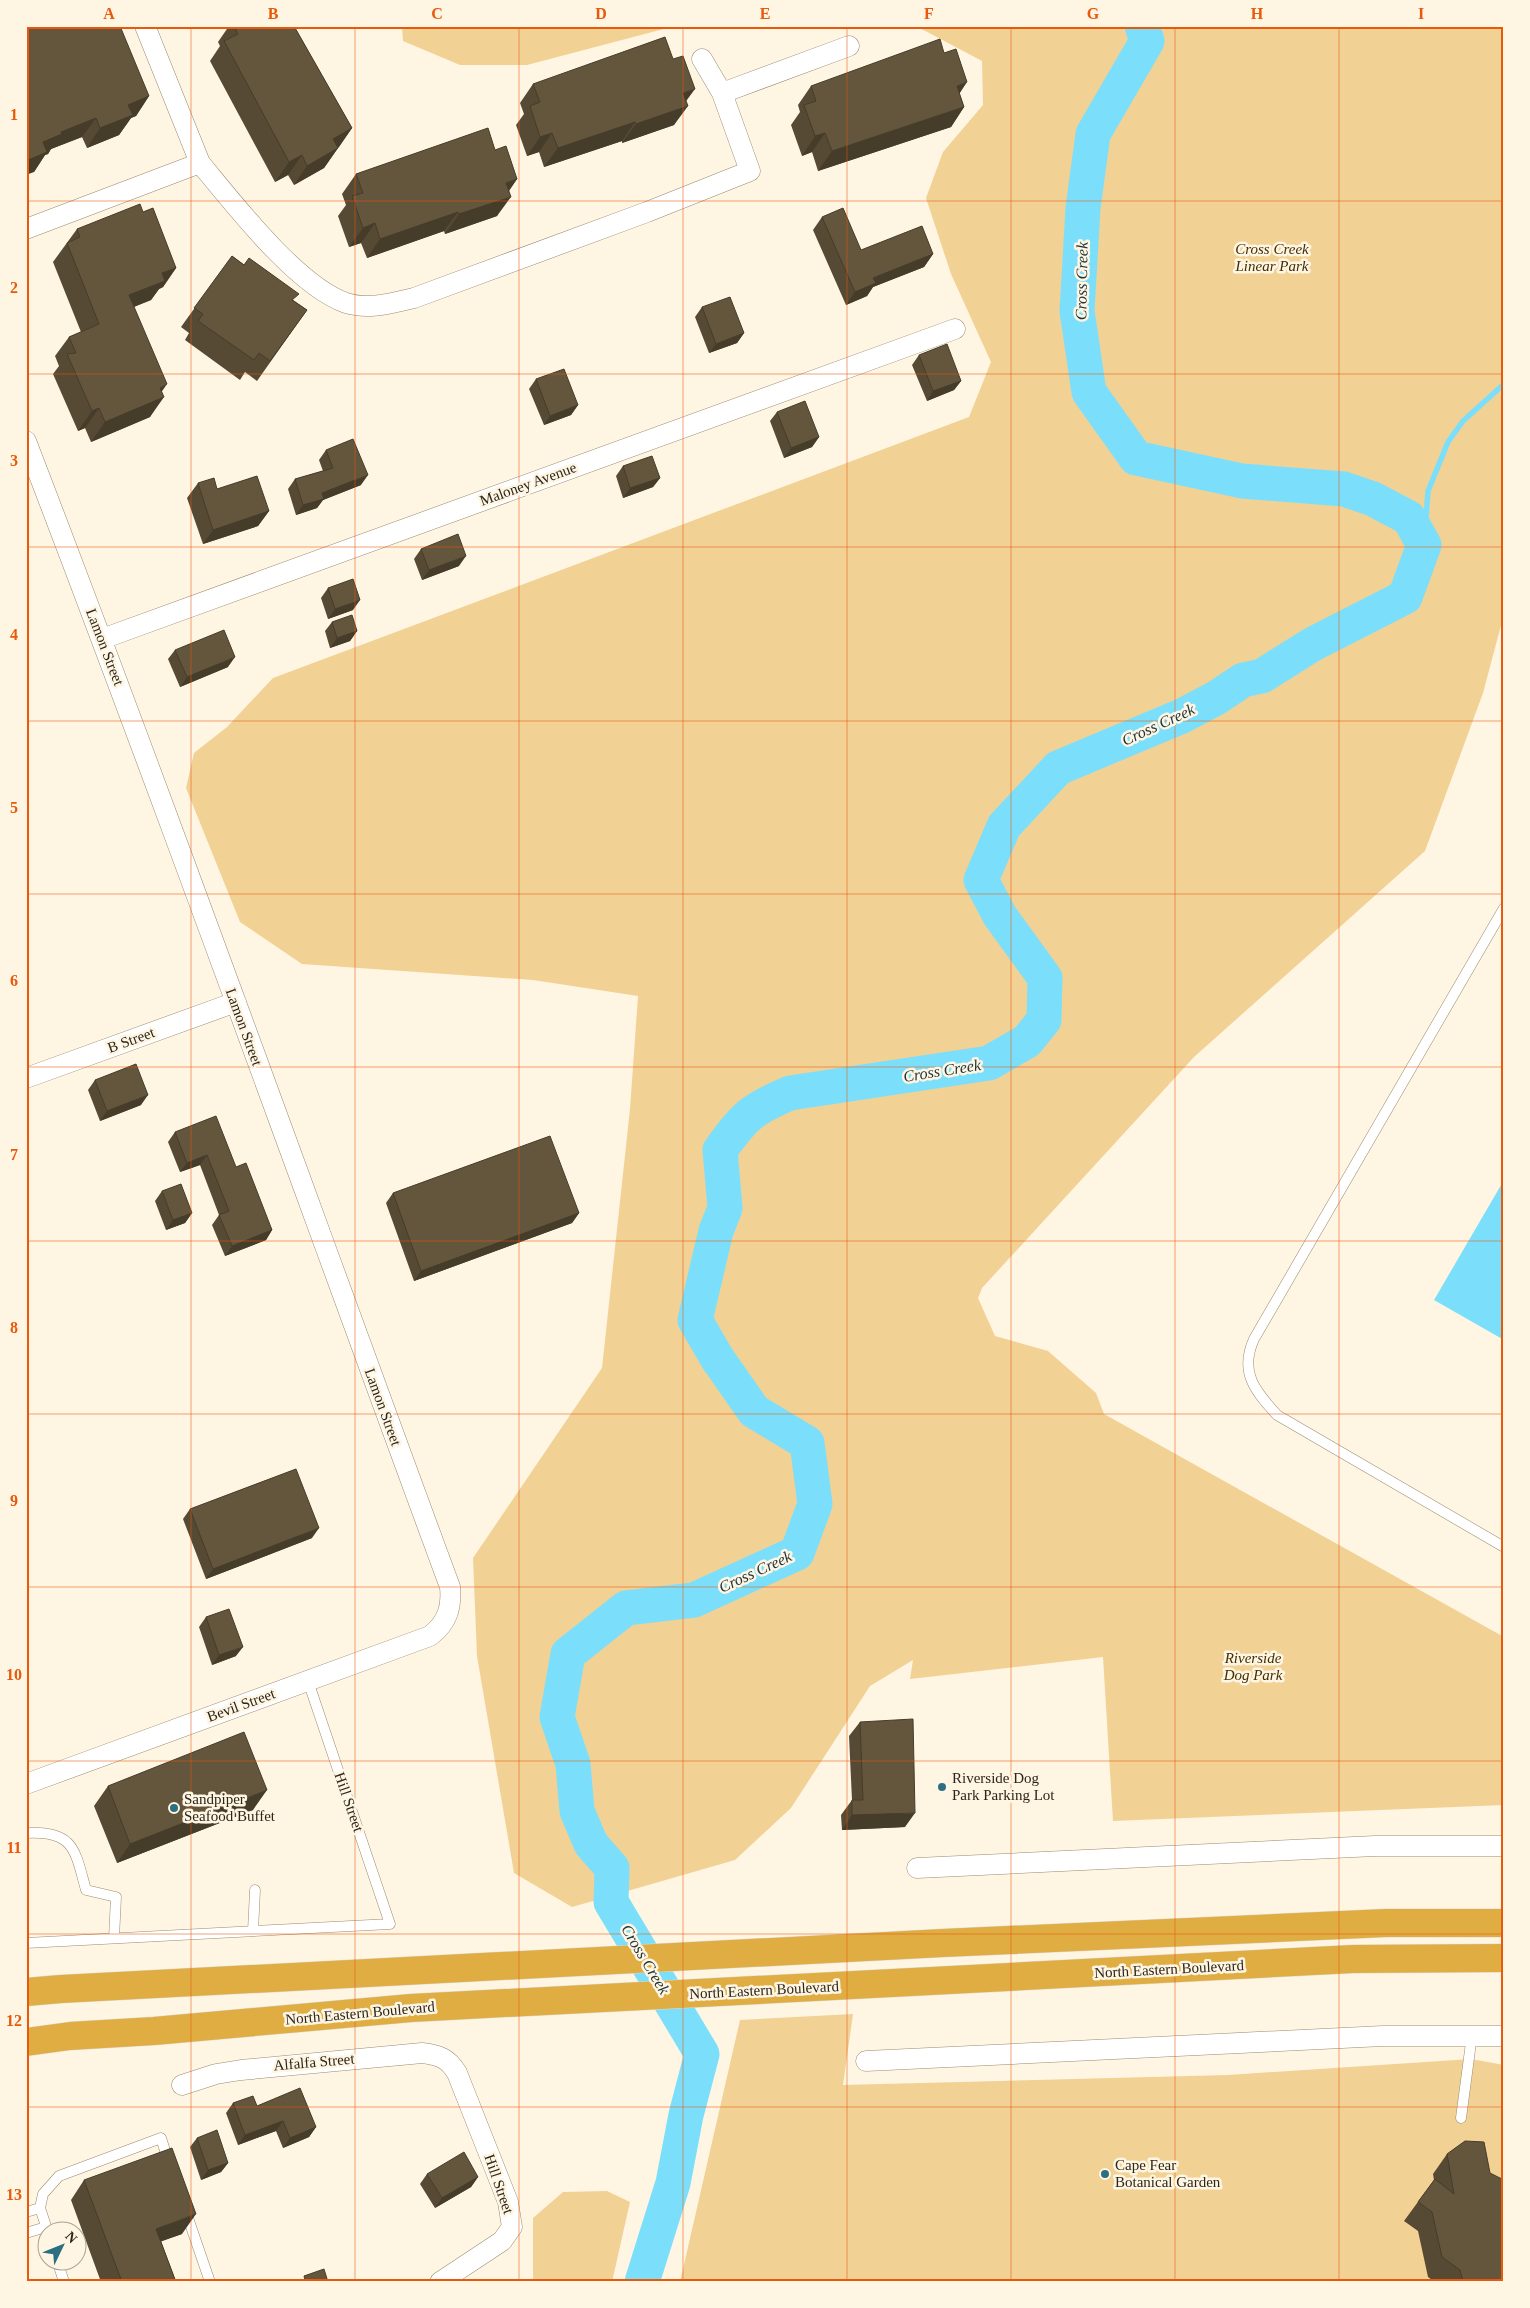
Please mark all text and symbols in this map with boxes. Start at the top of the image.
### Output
text: A [103,5,115,22]
text: B [268,5,279,22]
text: C [431,5,443,22]
text: D [595,5,607,22]
text: E [760,5,770,22]
text: F [924,5,934,22]
text: G [1087,5,1100,22]
text: H [1251,5,1264,22]
text: I [1418,5,1424,22]
text: 1 [10,106,18,123]
water label: Cross Creek [1072,241,1091,320]
park label: Cross Creek Linear Park [1235,241,1309,274]
text: 2 [10,279,18,296]
text: 3 [10,452,18,469]
street label: Maloney Avenue [477,459,579,509]
street label: Lamon Street [83,606,127,689]
text: 4 [10,626,18,643]
water label: Cross Creek [1119,700,1198,749]
text: 5 [10,799,18,816]
text: 6 [10,972,18,989]
street label: Lamon Street [223,986,266,1069]
street label: B Street [105,1024,157,1056]
water label: Cross Creek [902,1056,983,1085]
text: 7 [10,1146,18,1163]
text: 8 [10,1319,18,1336]
street label: Lamon Street [362,1366,405,1449]
text: 9 [10,1492,18,1509]
water label: Cross Creek [716,1547,795,1596]
park label: Riverside Dog Park [1223,1650,1283,1683]
text: 10 [6,1666,22,1683]
street label: Bevil Street [205,1685,278,1725]
street label: Hill Street [331,1770,367,1835]
place label: Riverside Dog Park Parking Lot [952,1770,1055,1803]
marker: Riverside Dog Park Parking Lot [936,1781,948,1793]
place label: Sandpiper Seafood Buffet [184,1791,276,1824]
marker: Sandpiper Seafood Buffet [168,1802,180,1814]
text: 11 [6,1839,22,1856]
water label: Cross Creek [618,1921,673,1998]
street label: North Eastern Boulevard [1094,1957,1245,1981]
street label: North Eastern Boulevard [689,1978,840,2002]
street label: North Eastern Boulevard [285,1998,436,2028]
text: 12 [6,2012,22,2029]
street label: Alfalfa Street [273,2050,356,2074]
street label: Hill Street [481,2152,517,2217]
place label: Cape Fear Botanical Garden [1115,2157,1221,2190]
marker: Cape Fear Botanical Garden [1099,2168,1111,2180]
text: 13 [6,2186,22,2203]
north arrow [38,2220,88,2270]
text: N [62,2229,80,2246]

